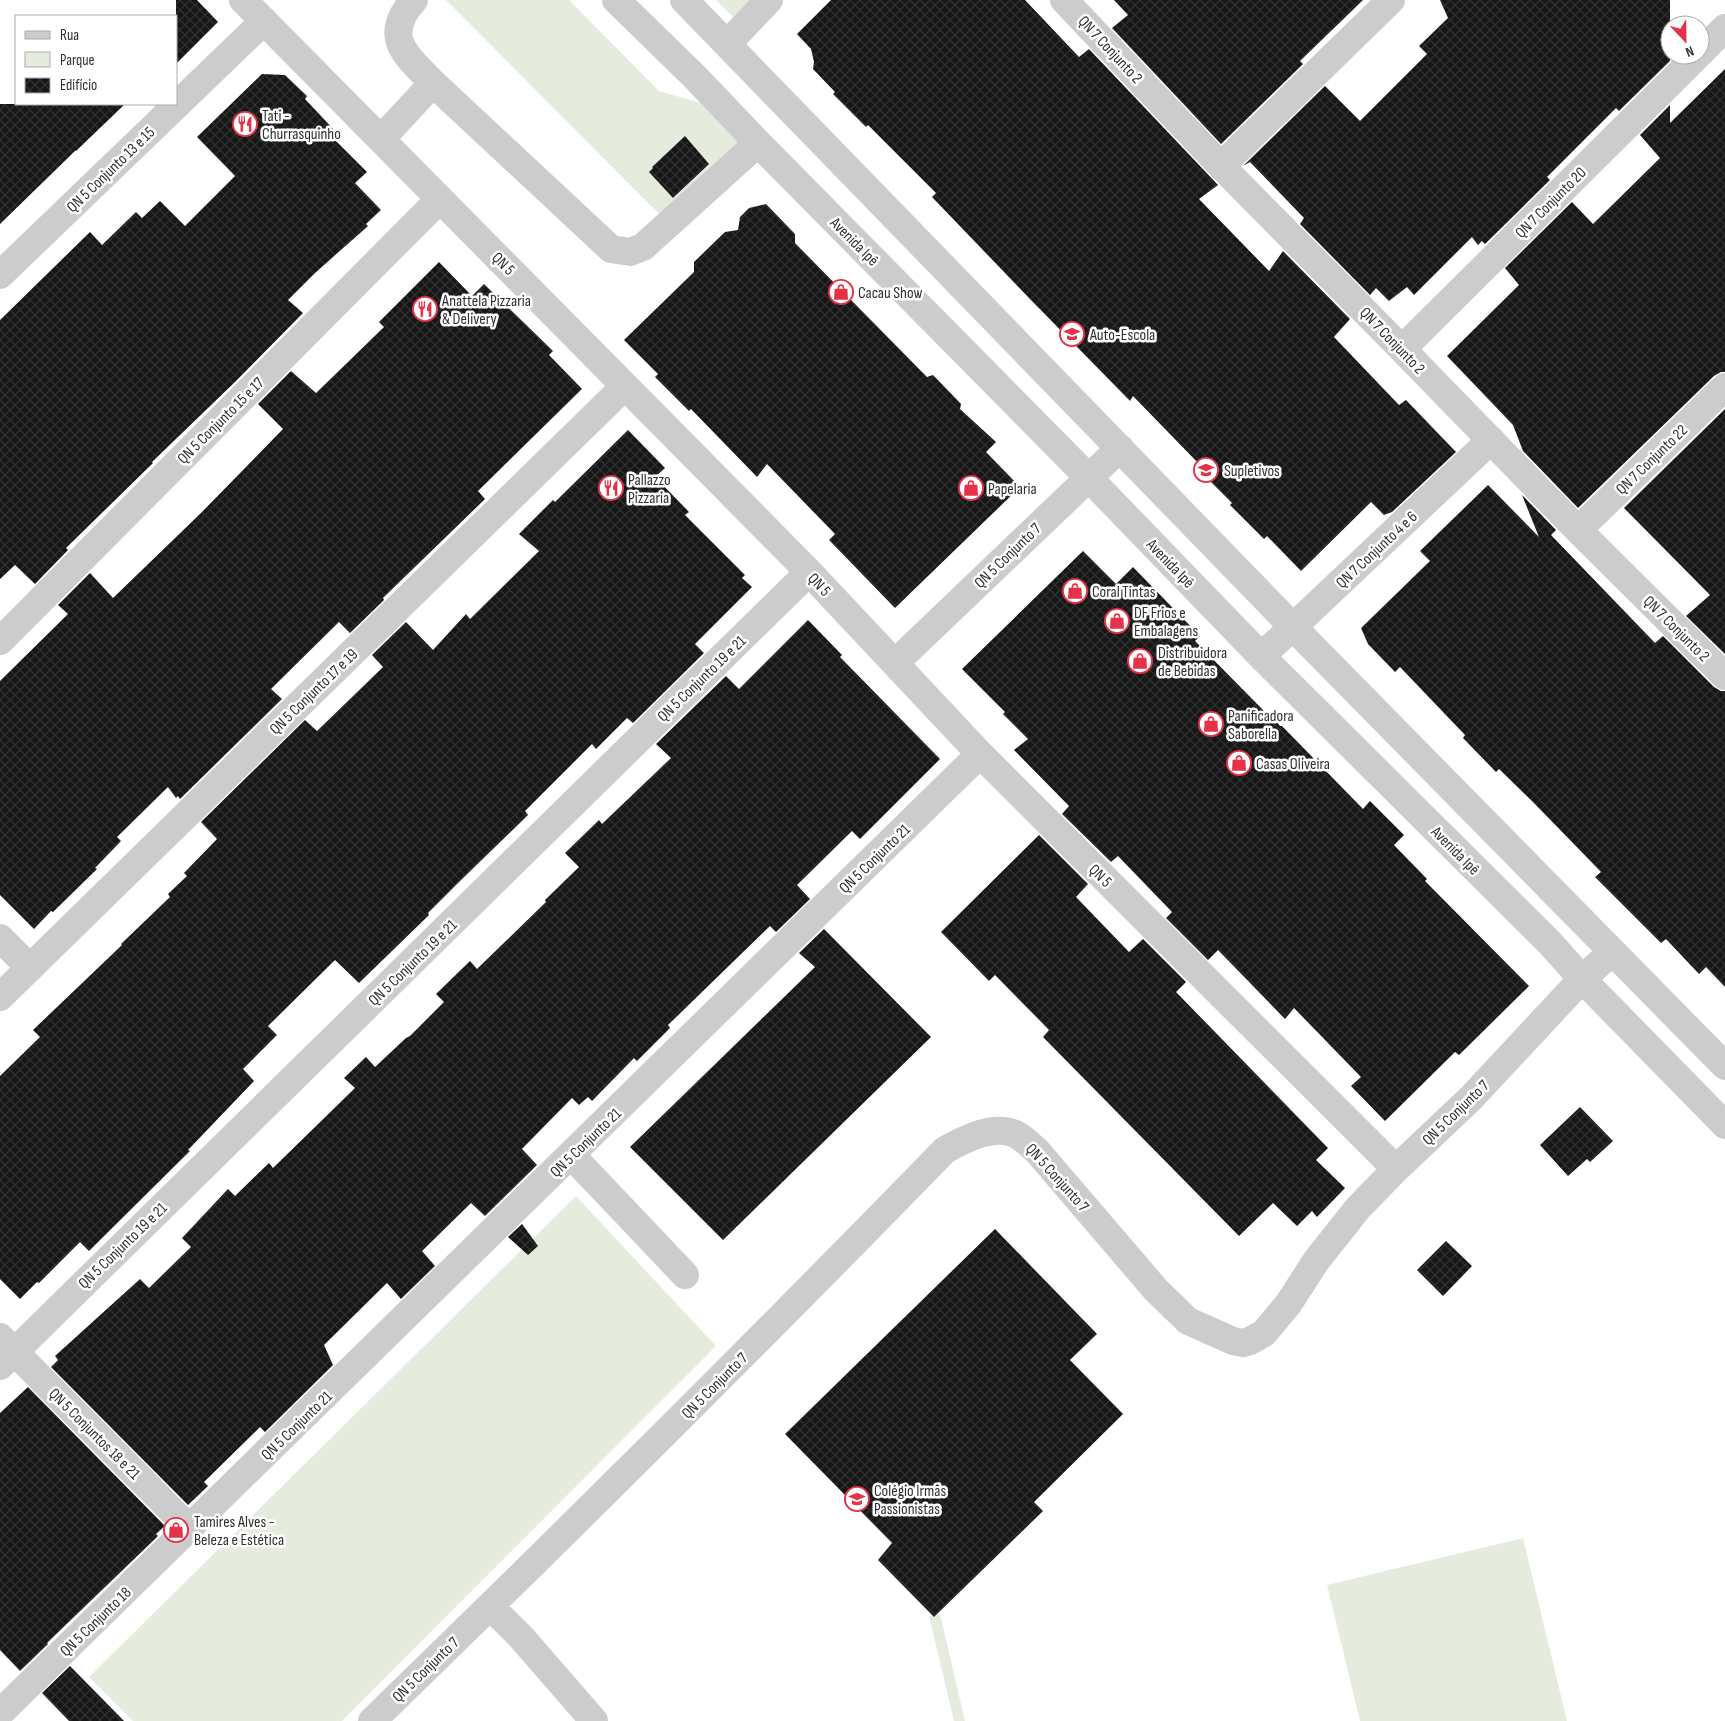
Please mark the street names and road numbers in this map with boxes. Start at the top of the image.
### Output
street label: QN 7 Conjunto 2 [1074,12,1146,88]
street label: QN 5 Conjunto 13 e 15 [63,123,159,217]
street label: QN 7 Conjunto 20 [1512,164,1591,243]
street label: Avenida Ipê [825,213,882,270]
street label: QN 5 [487,248,519,280]
street label: QN 7 Conjunto 2 [1355,304,1429,378]
street label: QN 5 Conjunto 15 e 17 [174,373,269,468]
street label: QN 7 Conjunto 22 [1612,421,1692,499]
street label: QN 7 Conjunto 4 e 6 [1332,508,1422,593]
street label: QN 5 Conjunto 7 [971,519,1046,593]
street label: Avenida Ipê [1141,535,1198,592]
street label: QN 5 [803,569,834,601]
street label: QN 7 Conjunto 2 [1639,592,1713,666]
street label: QN 5 Conjunto 19 e 21 [654,632,750,726]
street label: QN 5 Conjunto 17 e 19 [266,645,362,739]
street label: QN 5 Conjunto 21 [836,820,915,898]
street label: Avenida Ipê [1426,822,1483,879]
street label: QN 5 [1084,860,1116,892]
street label: QN 5 Conjunto 19 e 21 [365,916,461,1010]
street label: QN 5 Conjunto 7 [1419,1076,1494,1150]
street label: QN 5 Conjunto 21 [547,1104,626,1182]
street label: QN 5 Conjunto 7 [1021,1140,1093,1217]
street label: QN 5 Conjunto 19 e 21 [75,1199,171,1293]
street label: QN 5 Conjunto 7 [678,1349,752,1423]
street label: QN 5 Conjuntos 18 e 21 [44,1384,144,1484]
street label: QN 5 Conjunto 21 [258,1387,337,1465]
street label: QN 5 Conjunto 18 [56,1583,136,1661]
street label: QN 5 Conjunto 7 [389,1633,464,1707]

